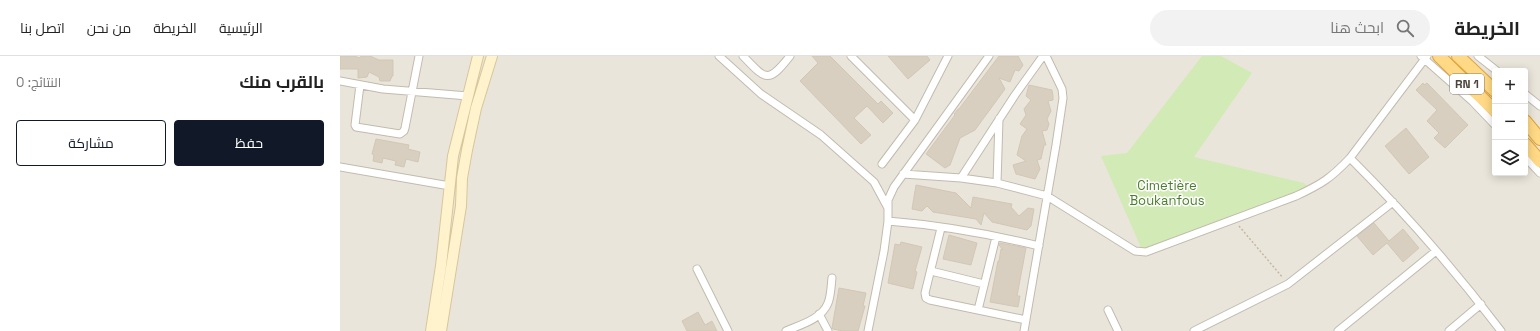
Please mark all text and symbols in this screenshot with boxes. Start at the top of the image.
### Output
search box [1150,10,1430,46]
text: الخريطة [1454,16,1520,41]
icon: search [1394,17,1416,39]
text: ابحث هنا [1330,18,1384,37]
text: اتصل بنا [20,19,65,37]
text: من نحن [87,19,131,37]
text: الخريطة [153,19,197,37]
text: الرئيسية [219,19,263,37]
map controls [1492,68,1528,176]
button: + [1492,68,1528,104]
text: بالقرب منك [239,71,324,93]
text: النتائج: 0 [16,74,61,91]
road number: RN 1 [1450,74,1484,94]
button: − [1492,104,1528,140]
button: مشاركة [16,120,166,166]
button: حفظ [174,120,324,166]
button: layers [1492,140,1528,176]
park label: Cimetière Boukanfous [1130,177,1205,209]

